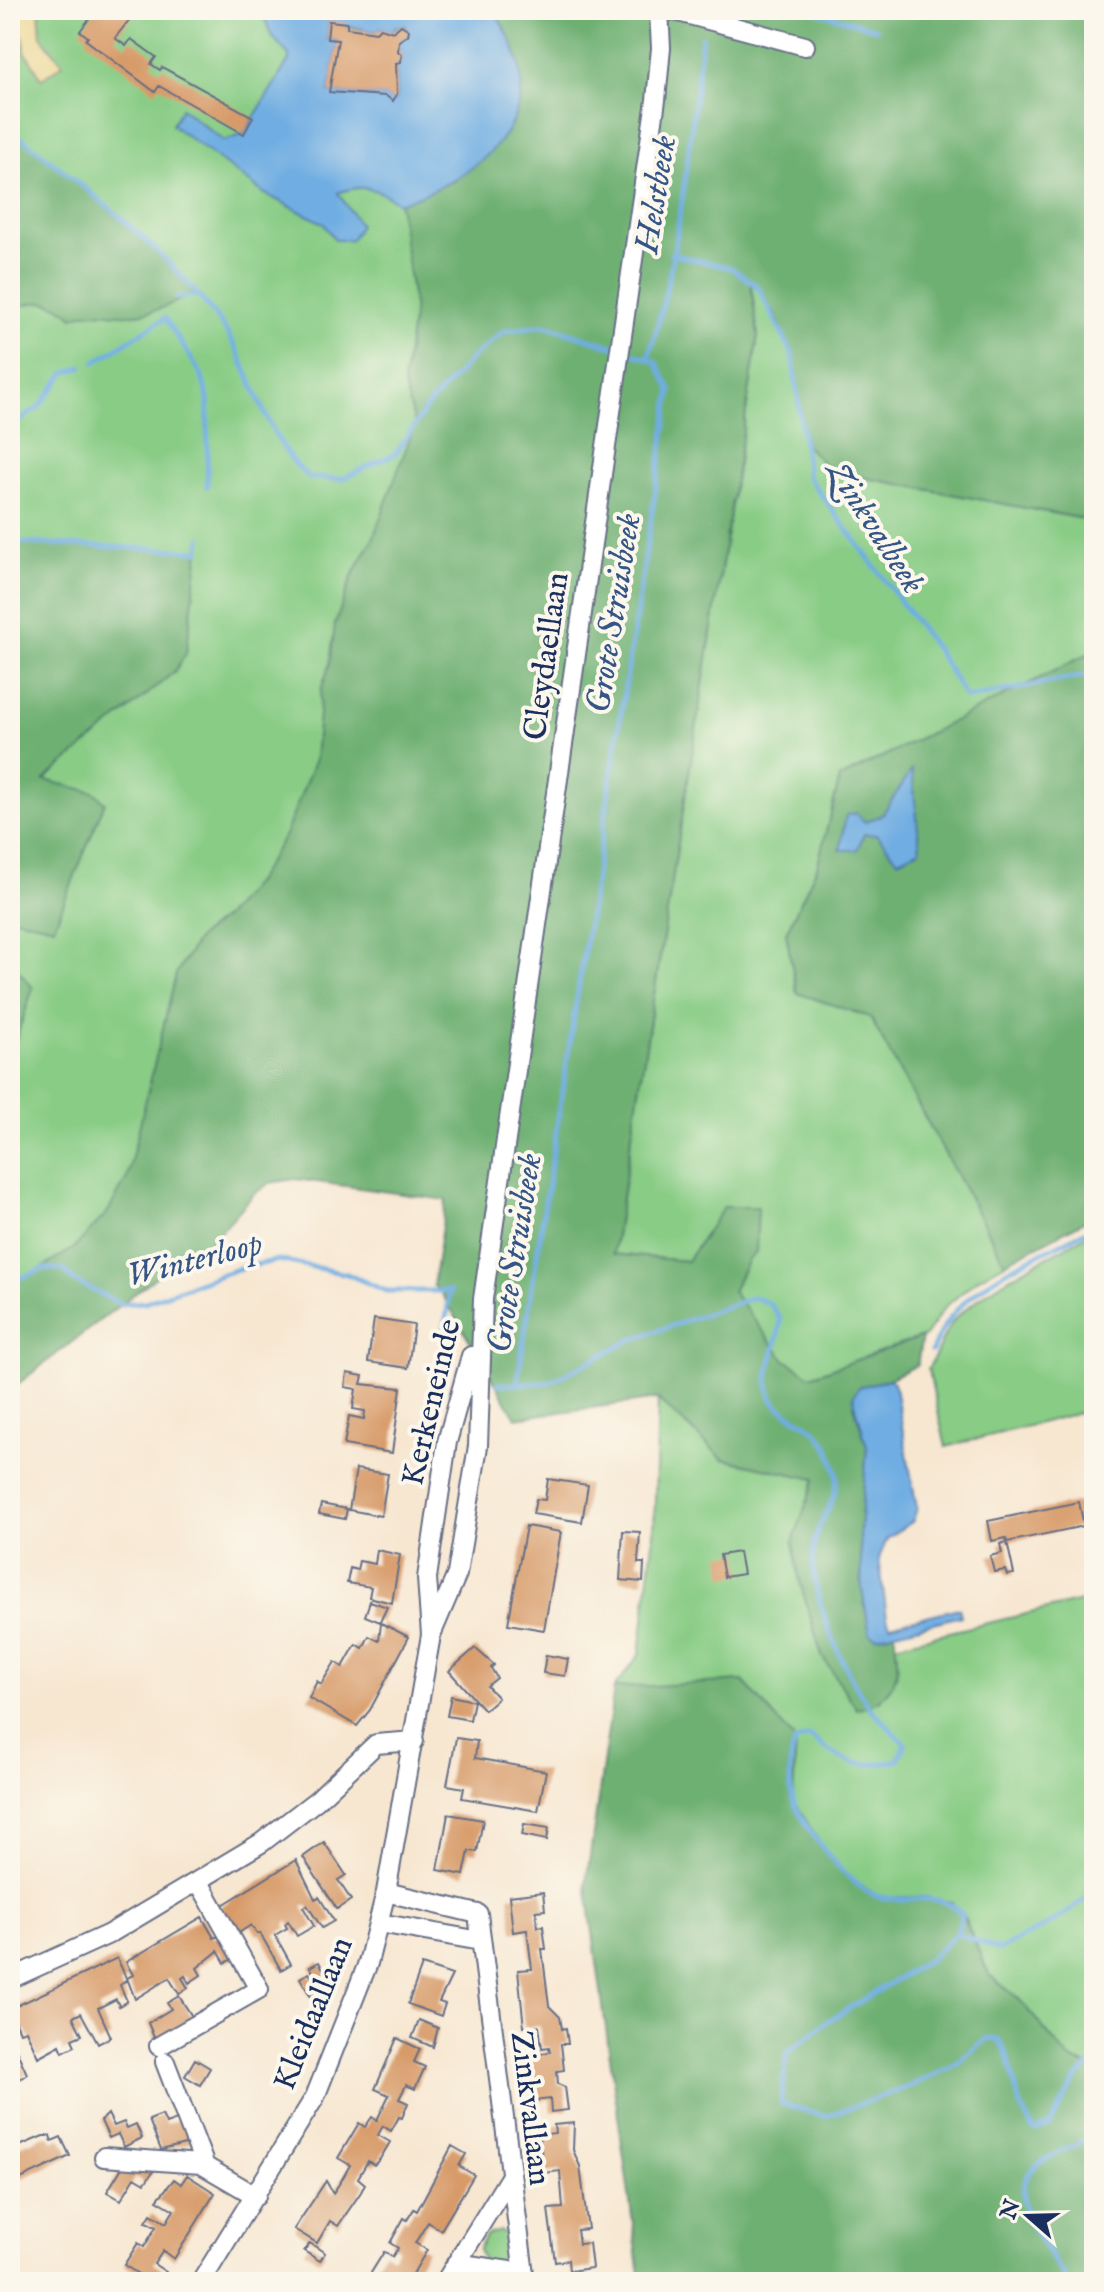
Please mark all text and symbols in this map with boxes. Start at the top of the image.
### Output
water label: Helstbeek [626,132,687,257]
water label: Zinkvalbeek [813,450,934,603]
water label: Grote Struisbeek [577,510,652,716]
street label: Cleydaellaan [515,570,580,743]
water label: Grote Struisbeek [478,1150,553,1356]
water label: Winterloop [122,1223,267,1298]
street label: Kerkeneinde [393,1315,472,1490]
street label: Kleidaallaan [265,1931,364,2097]
street label: Zinkvallaan [500,2029,559,2188]
north arrow [988,2176,1068,2256]
text: N [994,2196,1027,2225]

